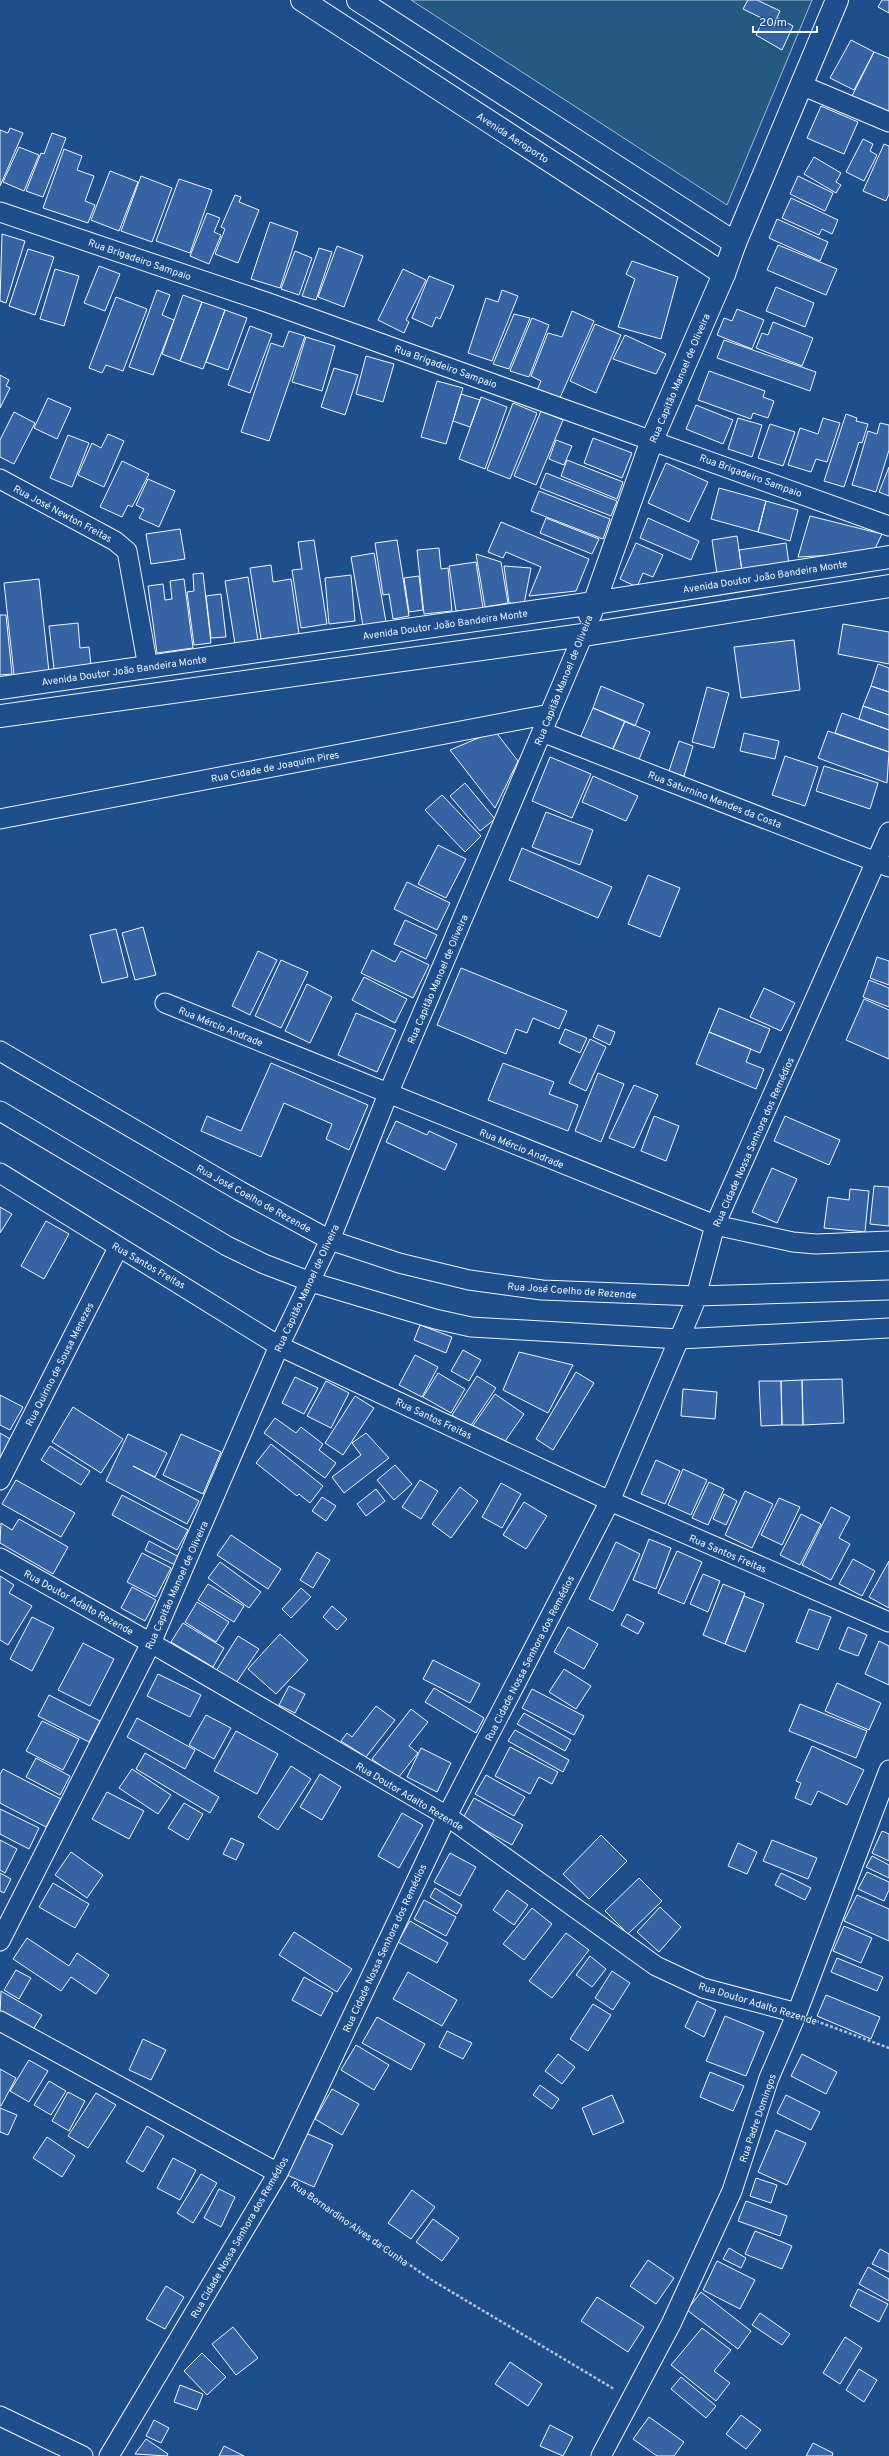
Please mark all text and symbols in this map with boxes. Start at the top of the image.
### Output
scale bar [753,8,817,34]
text: 20 m [759,15,787,31]
street label: Avenida Aeroporto [473,110,551,167]
street label: Rua Brigadeiro Sampaio [86,237,193,284]
street label: Rua Capitão Manoel de Oliveira [647,312,714,445]
street label: Rua Brigadeiro Sampaio [392,343,499,392]
street label: Rua Brigadeiro Sampaio [697,452,804,501]
street label: Rua José Newton Freitas [11,483,114,546]
street label: Avenida Doutor João Bandeira Monte [682,558,849,597]
street label: Avenida Doutor João Bandeira Monte [362,607,529,644]
street label: Rua Capitão Manoel de Oliveira [532,613,597,748]
street label: Avenida Doutor João Bandeira Monte [41,653,208,690]
street label: Rua Cidade de Joaquim Pires [210,749,341,786]
street label: Rua Saturnino Mendes da Costa [646,769,783,832]
street label: Rua Capitão Manoel de Oliveira [405,913,472,1046]
street label: Rua Mércio Andrade [176,1004,265,1050]
street label: Rua Cidade Nossa Senhora dos Remédios [711,1055,798,1230]
street label: Rua Mércio Andrade [477,1126,566,1172]
street label: Rua José Coelho de Rezende [194,1162,313,1236]
street label: Rua Capitão Manoel de Oliveira [272,1223,343,1355]
street label: Rua Santos Freitas [109,1240,188,1293]
street label: Rua José Coelho de Rezende [507,1281,637,1302]
street label: Rua Quirino de Sousa Menezes [23,1300,97,1429]
street label: Rua Santos Freitas [393,1396,474,1443]
street label: Rua Capitão Manoel de Oliveira [143,1519,212,1652]
street label: Rua Santos Freitas [687,1532,768,1577]
street label: Rua Doutor Adalto Rezende [21,1568,135,1639]
street label: Rua Cidade Nossa Senhora dos Remédios [483,1573,578,1744]
street label: Rua Doutor Adalto Rezende [353,1760,465,1835]
street label: Rua Cidade Nossa Senhora dos Remédios [340,1862,430,2035]
street label: Rua Doutor Adalto Rezende [697,1980,819,2029]
street label: Rua Padre Domingos [737,2072,780,2165]
street label: Rua Cidade Nossa Senhora dos Remédios [189,2154,292,2321]
street label: Rua Bernardino Alves da Cunha [288,2179,411,2270]

